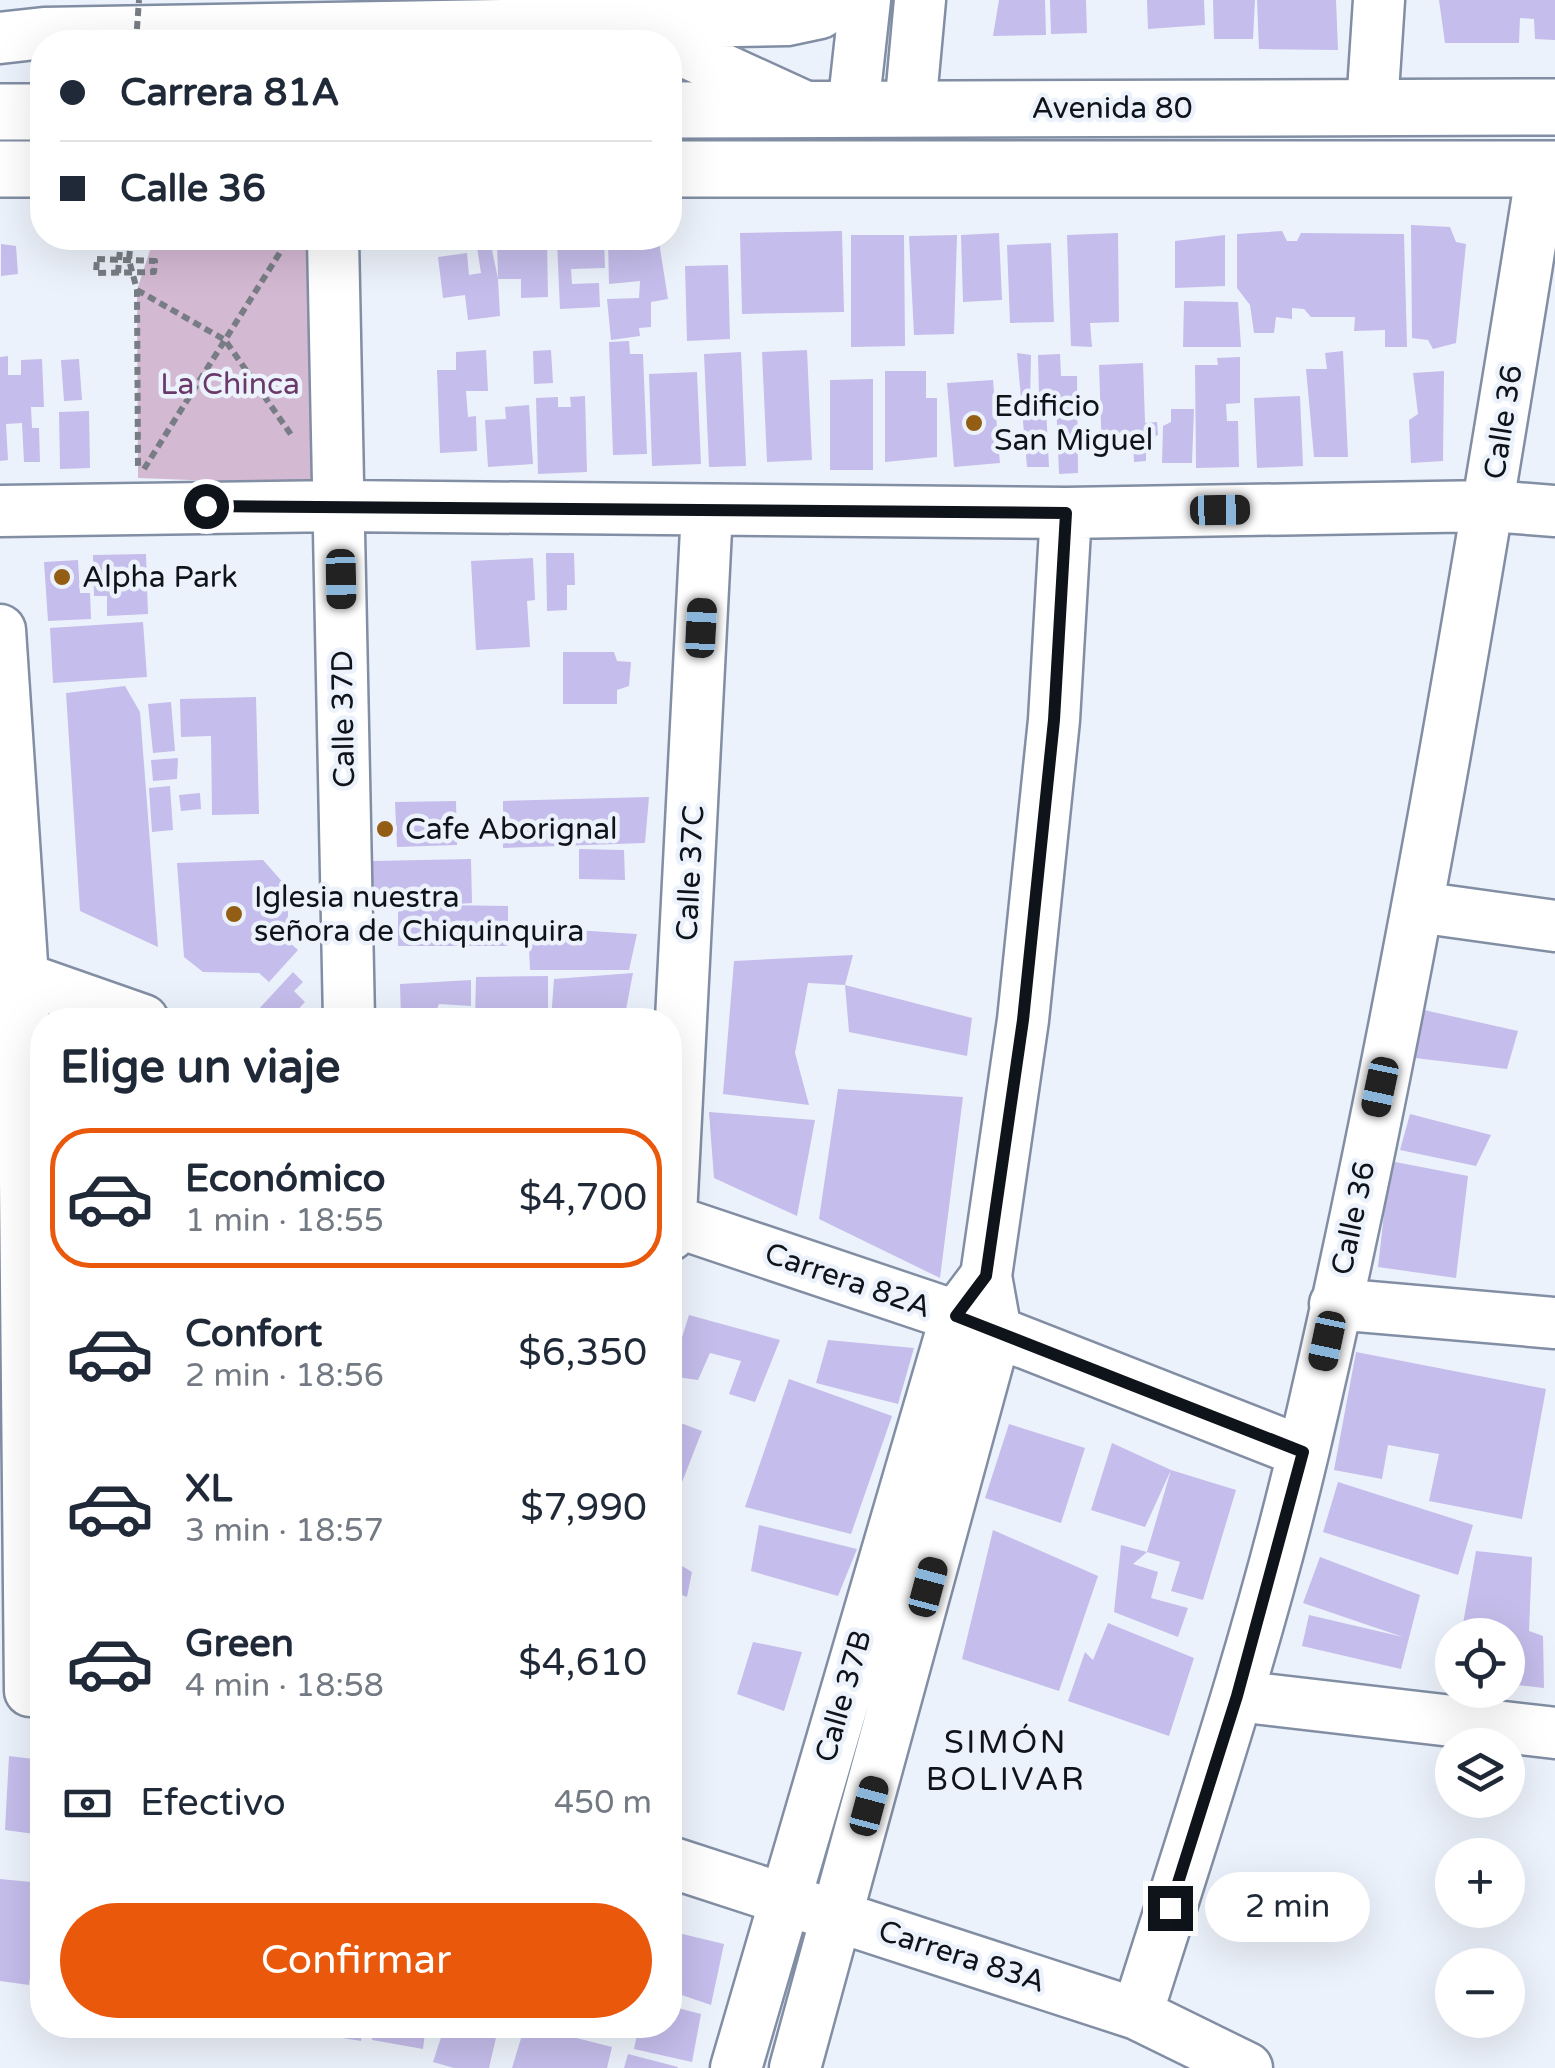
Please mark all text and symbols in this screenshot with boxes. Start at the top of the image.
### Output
text: Carrera 81A [120,70,340,116]
street label: Avenida 80 [1032,90,1192,127]
text: Calle 36 [120,166,266,212]
street label: Calle 36 [1476,362,1531,482]
park label: La Chinca [160,366,300,403]
place label: Edificio San Miguel [994,388,1153,459]
marker: Edificio San Miguel [963,412,985,434]
route start [184,484,229,529]
car [1190,494,1250,526]
car [325,549,357,609]
place label: Alpha Park [82,559,238,596]
marker: Alpha Park [51,566,73,588]
car [684,597,718,659]
street label: Calle 37D [324,650,363,788]
street label: Calle 37C [668,804,713,942]
place label: Cafe Aborignal [405,811,618,848]
marker: Cafe Aborignal [374,818,396,840]
place label: Iglesia nuestra señora de Chiquinquira [254,879,584,950]
marker: Iglesia nuestra señora de Chiquinquira [223,903,245,925]
text: Elige un viaje [60,1041,340,1095]
car [1359,1055,1401,1119]
icon: car [65,1153,155,1243]
text: Económico [185,1156,386,1202]
street label: Calle 36 [1323,1158,1384,1278]
text: $4,700 [519,1175,647,1221]
text: 1 min · 18:55 [185,1202,384,1240]
street label: Carrera 82A [760,1235,936,1326]
icon: car [65,1308,155,1398]
car [1306,1309,1348,1373]
text: Confort [185,1311,322,1357]
text: $6,350 [518,1330,647,1376]
text: 2 min · 18:56 [185,1357,384,1395]
icon: car [65,1463,155,1553]
text: XL [185,1466,232,1512]
text: $7,990 [520,1485,647,1531]
text: 3 min · 18:57 [185,1512,384,1550]
car [906,1554,950,1620]
icon: car [65,1618,155,1708]
map controls [1435,1618,1525,2038]
button: locate [1435,1618,1525,1708]
text: Green [185,1621,294,1667]
street label: Calle 37B [807,1626,880,1767]
text: $4,610 [518,1640,647,1686]
text: 4 min · 18:58 [185,1667,384,1705]
district label: SIMÓN BOLIVAR [926,1723,1086,1799]
button: layers [1435,1728,1525,1818]
car [847,1773,891,1839]
icon: cash [60,1776,115,1831]
text: Efectivo [140,1780,286,1826]
text: 450 m [554,1784,652,1822]
button: + [1435,1838,1525,1928]
callout: 2 min [1205,1873,1370,1943]
route end [1148,1886,1193,1931]
text: 2 min [1245,1888,1330,1926]
button: Confirmar [60,1903,652,2018]
street label: Carrera 83A [874,1912,1050,2001]
button: − [1435,1948,1525,2038]

